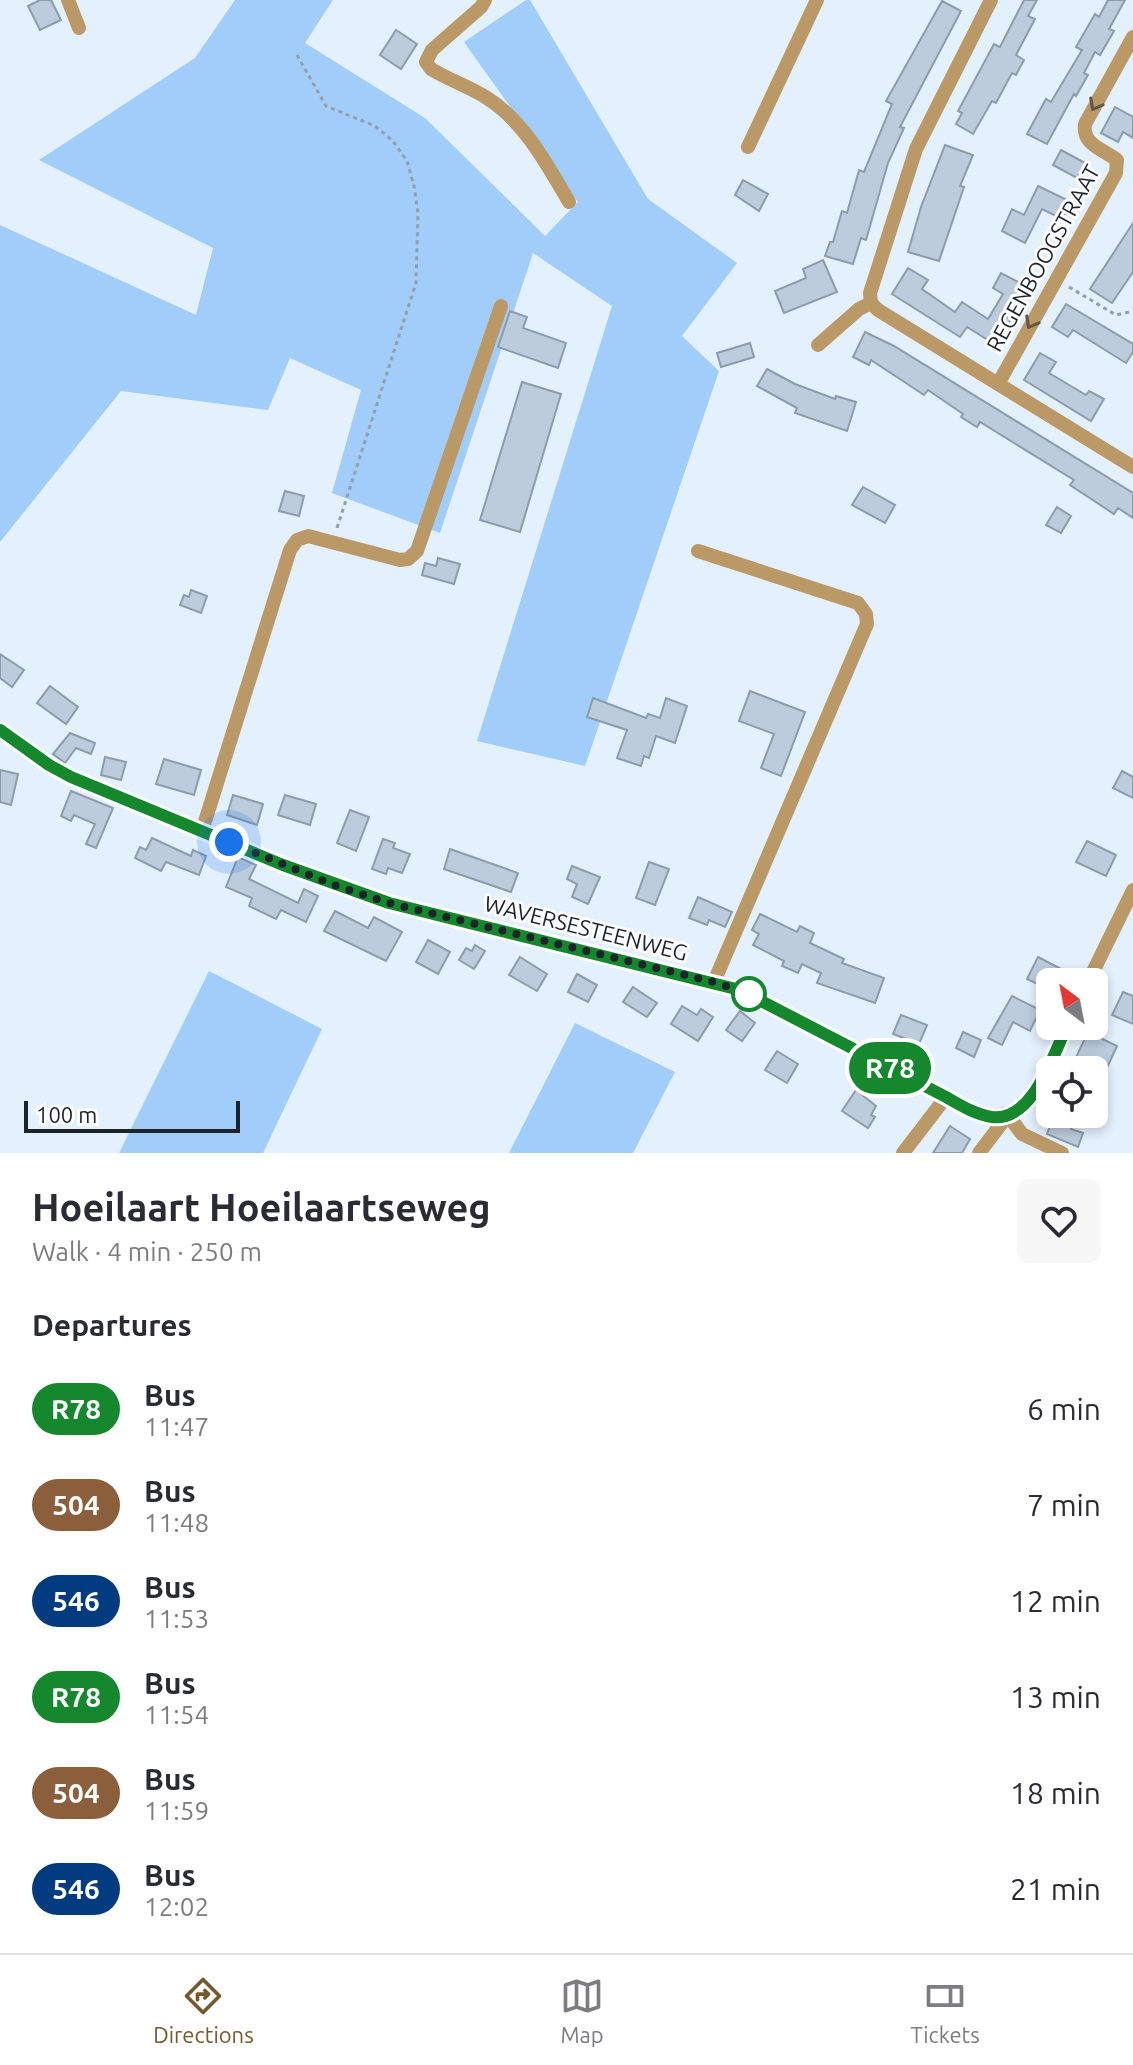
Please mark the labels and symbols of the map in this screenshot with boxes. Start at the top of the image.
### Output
one-way arrow [1089,96,1105,111]
street label: REGENBOOGSTRAAT [981,160,1104,355]
one-way arrow [1026,314,1041,329]
your location [209,822,249,862]
street label: WAVERSESTEENWEG [482,890,690,965]
north arrow [1036,968,1108,1040]
unlabelled marker [732,977,766,1011]
line badge: R78 [844,1042,936,1094]
scale bar [24,1097,240,1133]

